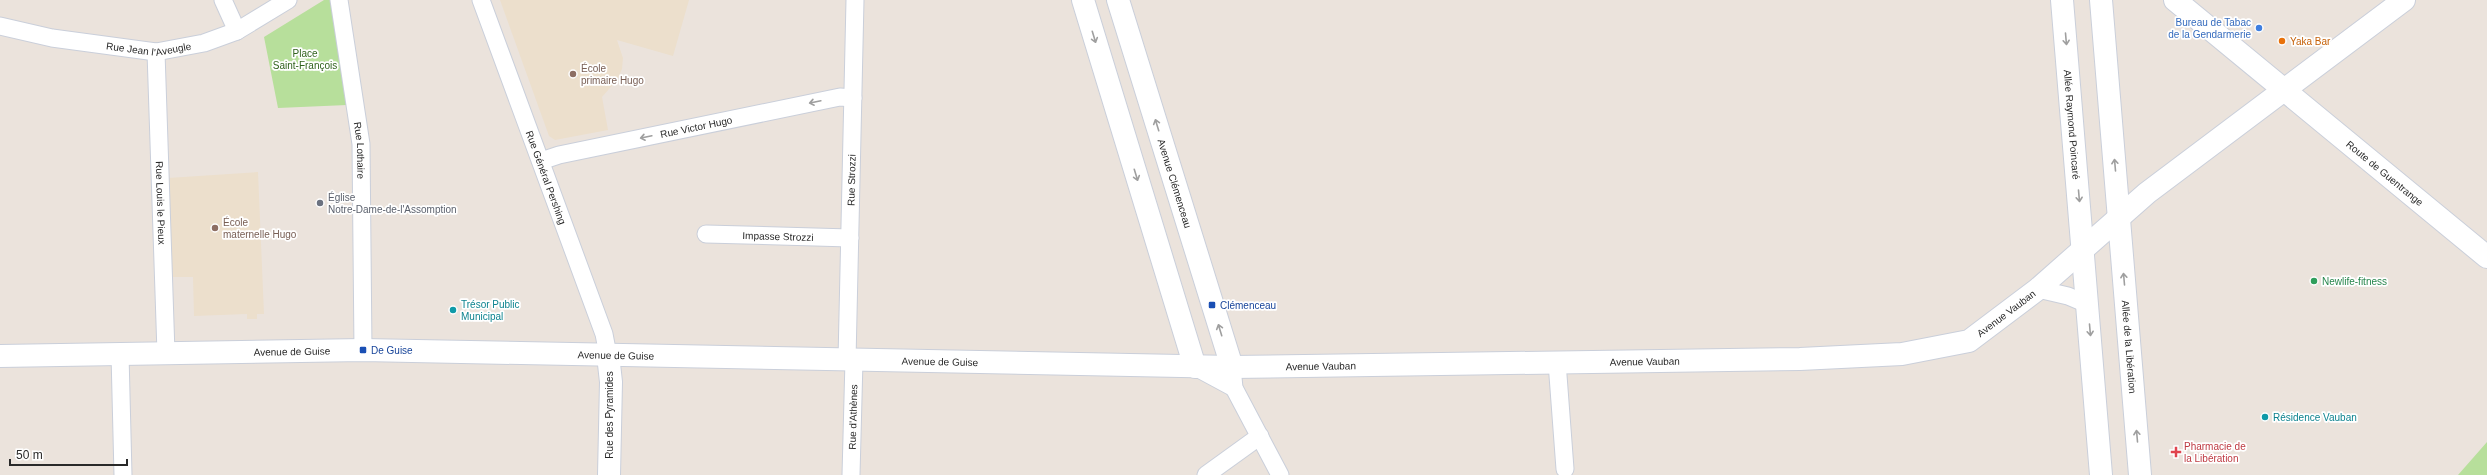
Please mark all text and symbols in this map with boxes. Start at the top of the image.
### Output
place label: Bureau de Tabac de la Gendarmerie [2168,17,2251,40]
marker: Bureau de Tabac de la Gendarmerie [2254,23,2264,33]
one-way arrow [1091,31,1098,44]
one-way arrow [2062,32,2069,45]
marker: Yaka Bar [2277,36,2287,46]
place label: Yaka Bar [2290,36,2331,47]
street label: Rue Jean l'Aveugle [106,40,192,57]
park label: Place Saint-François [273,48,337,71]
place label: École primaire Hugo [581,62,644,86]
marker: École primaire Hugo [568,69,578,79]
street label: Allée Raymond Poincaré [2062,69,2082,180]
one-way arrow [809,98,822,106]
street label: Rue Victor Hugo [659,114,734,139]
one-way arrow [1153,119,1160,132]
street label: Rue Lothaire [352,121,367,179]
street label: Rue Général Pershing [524,129,569,226]
one-way arrow [640,133,653,141]
street label: Avenue Clémenceau [1156,137,1194,229]
street label: Route de Guentrange [2344,138,2426,208]
street label: Rue Strozzi [845,154,857,206]
one-way arrow [2111,159,2118,172]
street label: Rue Louis le Pieux [154,161,168,245]
one-way arrow [1133,168,1140,181]
one-way arrow [2075,189,2082,202]
place label: Église Notre-Dame-de-l'Assomption [328,191,457,215]
marker: Église Notre-Dame-de-l'Assomption [315,198,325,208]
place label: École maternelle Hugo [223,216,297,240]
marker: École maternelle Hugo [210,223,220,233]
street label: Impasse Strozzi [742,230,814,242]
one-way arrow [2120,273,2127,286]
marker: Newlife-fitness [2309,276,2319,286]
place label: Newlife-fitness [2322,276,2387,287]
street label: Avenue Vauban [1975,288,2037,339]
place label: Trésor Public Municipal [461,299,520,322]
marker: Clémenceau [1207,300,1217,310]
place label: Clémenceau [1220,300,1276,311]
street label: Allée de la Libération [2120,300,2139,394]
marker: Trésor Public Municipal [448,305,458,315]
one-way arrow [1216,323,1223,336]
one-way arrow [2086,323,2093,336]
street label: Avenue de Guise [254,345,331,357]
marker: De Guise [358,345,368,355]
place label: De Guise [371,345,413,356]
street label: Avenue de Guise [578,349,655,361]
street label: Avenue de Guise [901,355,979,368]
street label: Avenue Vauban [1610,355,1680,367]
street label: Avenue Vauban [1286,360,1356,372]
street label: Rue des Pyramides [604,371,615,459]
street label: Rue d'Athènes [846,384,859,450]
marker: Résidence Vauban [2260,412,2270,422]
place label: Résidence Vauban [2273,412,2357,423]
one-way arrow [2133,430,2140,443]
scale bar [10,441,127,467]
place label: Pharmacie de la Libération [2184,441,2246,464]
marker: Pharmacie de la Libération [2171,447,2181,457]
text: 50 m [16,448,43,462]

